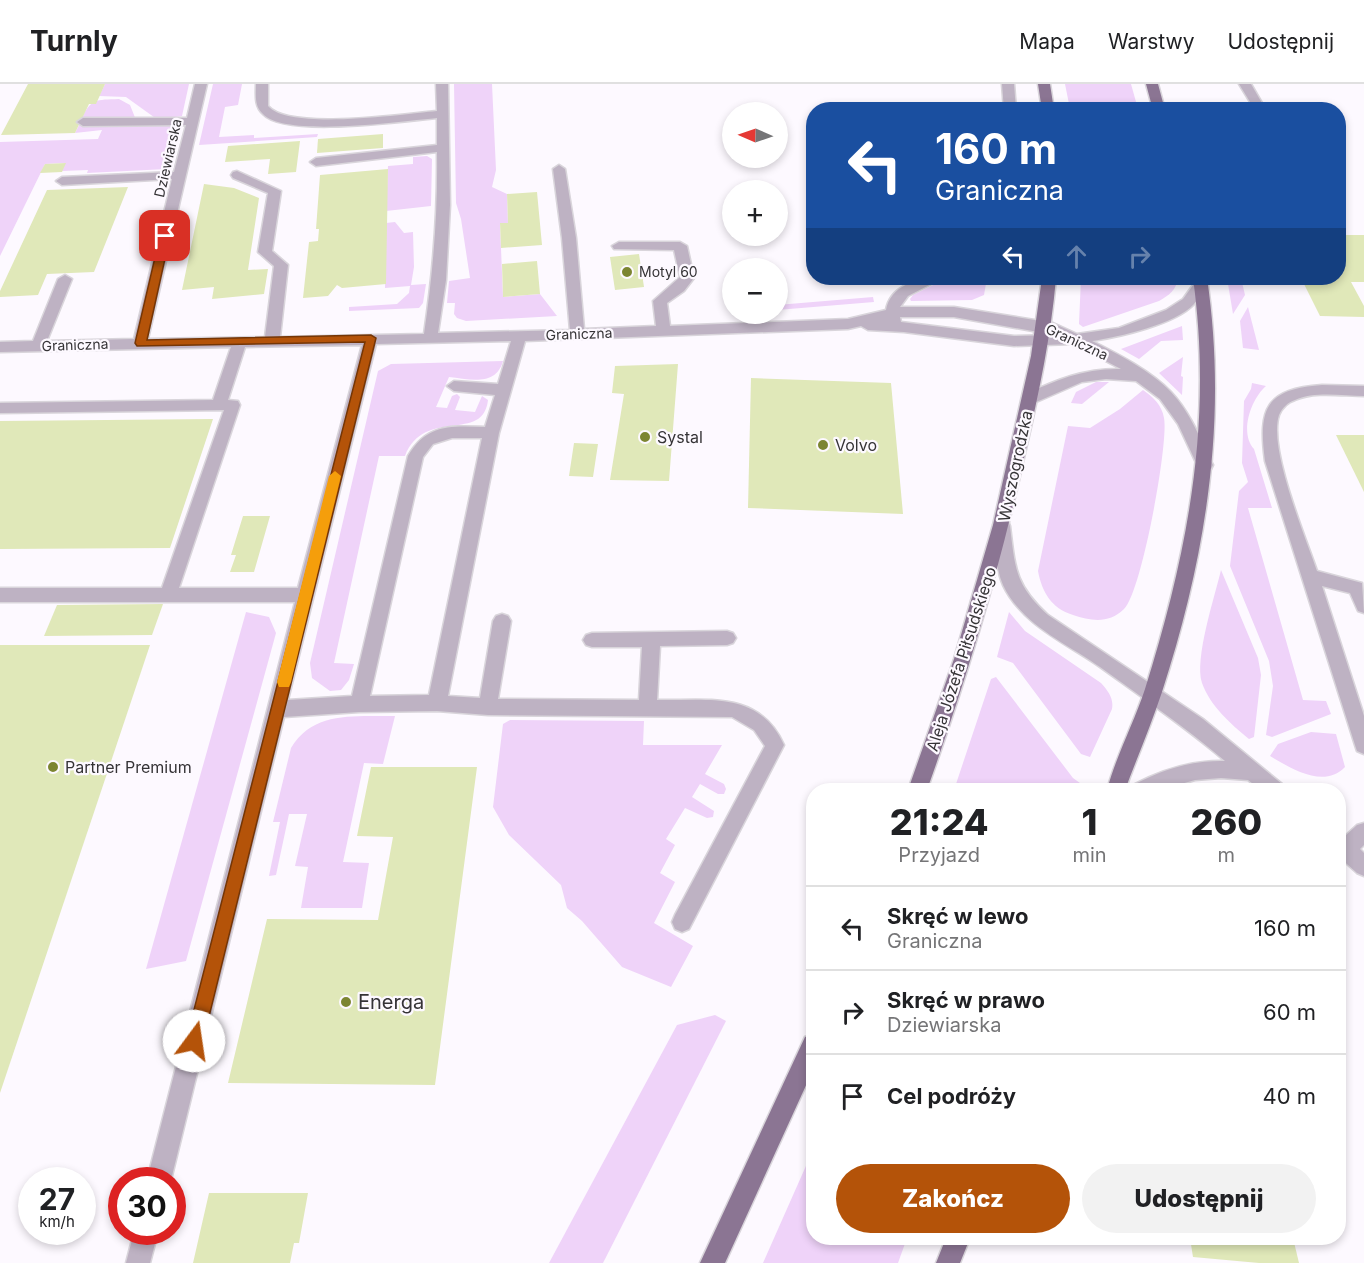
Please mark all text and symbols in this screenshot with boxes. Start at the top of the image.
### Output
text: Turnly [30,24,118,58]
text: Mapa [1019,29,1075,54]
text: Warstwy [1108,29,1194,54]
text: Udostępnij [1227,29,1334,54]
north arrow [722,102,788,168]
map controls [722,102,788,324]
street label: Dziewiarska [150,117,185,199]
text: 160 m [935,123,1057,174]
icon: left [836,126,914,204]
text: Graniczna [935,174,1064,207]
button: + [722,180,788,246]
pin [139,210,190,261]
icon: arrive [148,219,181,252]
icon: left [997,240,1030,273]
icon: ahead [1060,240,1093,273]
icon: right [1123,240,1156,273]
button: − [722,258,788,324]
place label: Motyl 60 [639,263,698,280]
marker: Motyl 60 [620,265,634,279]
street label: Graniczna [1043,320,1111,363]
street label: Graniczna [545,324,613,343]
street label: Graniczna [41,335,109,354]
street label: Wyszogrodzka [993,409,1037,523]
place label: Systal [657,427,703,447]
marker: Systal [638,430,652,444]
place label: Volvo [835,435,877,455]
marker: Volvo [816,438,830,452]
street label: Aleja Józefa Piłsudskiego [922,564,1000,754]
place label: Partner Premium [65,757,192,777]
marker: Partner Premium [46,760,60,774]
text: 21:24 [890,800,989,844]
text: 1 [1082,800,1097,844]
text: 260 [1190,800,1262,844]
text: Przyjazd [898,843,980,867]
text: min [1072,843,1107,867]
text: m [1218,843,1235,867]
text: Skręć w lewo [887,903,1028,929]
icon: left [836,912,869,945]
text: 160 m [1254,915,1316,941]
text: Graniczna [887,929,983,953]
text: Skręć w prawo [887,987,1045,1013]
place label: Energa [358,990,424,1014]
marker: Energa [339,995,353,1009]
icon: right [836,996,869,1029]
text: 60 m [1263,999,1316,1025]
position arrow [162,1009,226,1073]
text: Dziewiarska [887,1013,1001,1037]
icon: arrive [836,1080,869,1113]
text: Cel podróży [887,1083,1016,1109]
text: 40 m [1262,1083,1316,1109]
button: Zakończ [836,1164,1070,1233]
button: Udostępnij [1082,1164,1316,1233]
speed limit sign: 30 [108,1167,186,1245]
text: 27 [39,1181,75,1217]
text: km/h [39,1212,75,1231]

